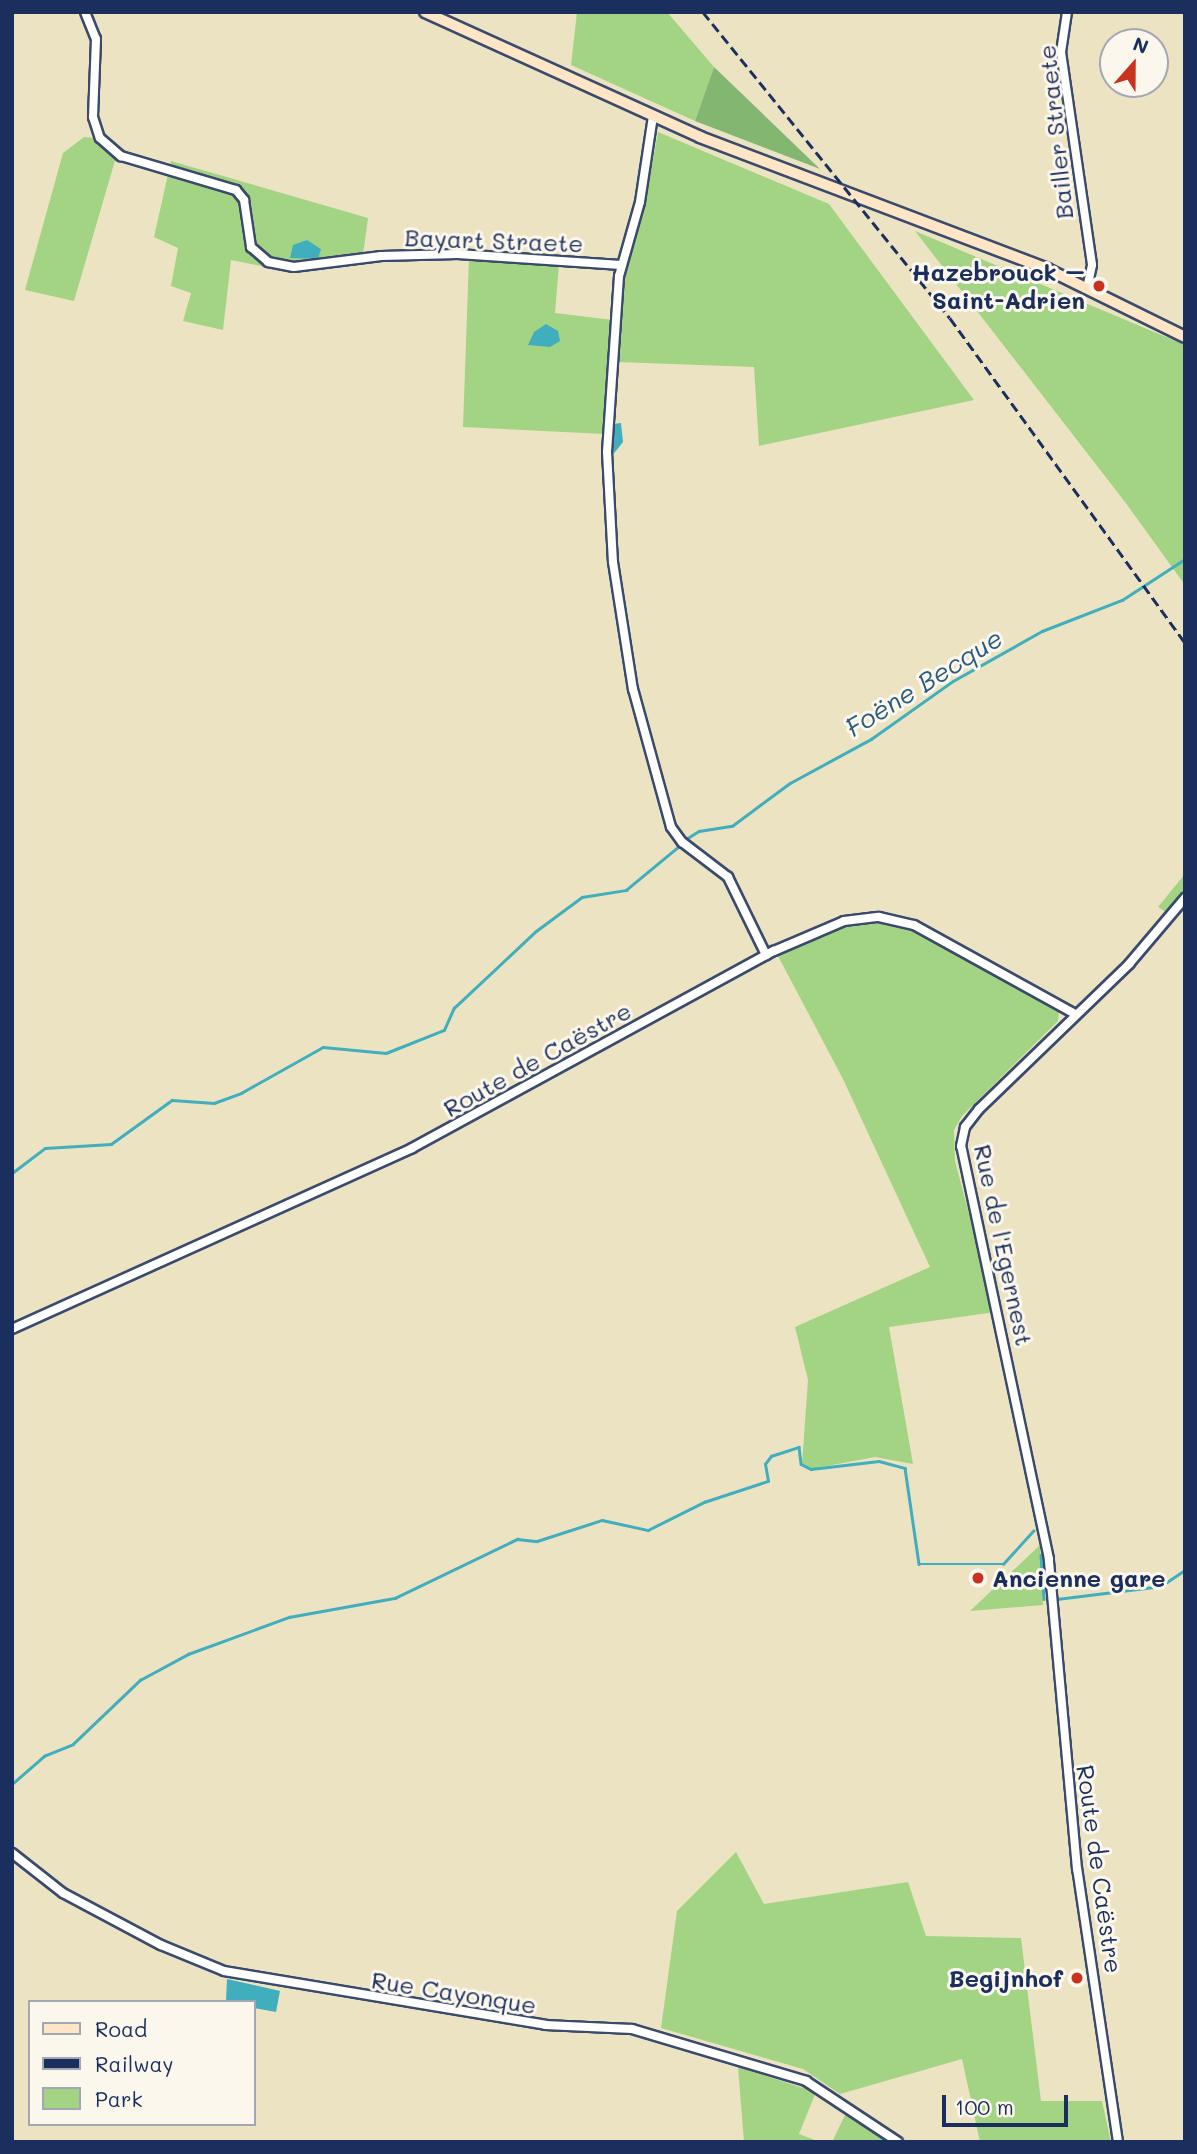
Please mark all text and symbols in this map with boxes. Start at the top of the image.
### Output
north arrow [1099,28,1169,98]
text: N [1130,31,1152,59]
street label: Bailler Straete [1032,43,1078,221]
street label: Bayart Straete [404,222,584,258]
place label: Hazebrouck – Saint-Adrien [911,258,1085,314]
marker: Hazebrouck – Saint-Adrien [1091,278,1107,294]
water label: Foëne Becque [840,622,1008,744]
street label: Route de Caëstre [438,995,636,1123]
street label: Rue de l'Egernest [969,1142,1039,1348]
place label: Ancienne gare [992,1564,1166,1592]
marker: Ancienne gare [970,1570,986,1586]
street label: Route de Caëstre [1071,1763,1129,1975]
place label: Begijnhof [949,1964,1063,1992]
street label: Rue Cayonque [369,1965,539,2019]
marker: Begijnhof [1069,1970,1085,1986]
legend [28,2000,256,2126]
text: Road [95,2015,147,2042]
text: Railway [95,2050,174,2077]
scale bar [945,2080,1071,2124]
text: Park [95,2085,143,2112]
text: 100 m [955,2093,1014,2120]

